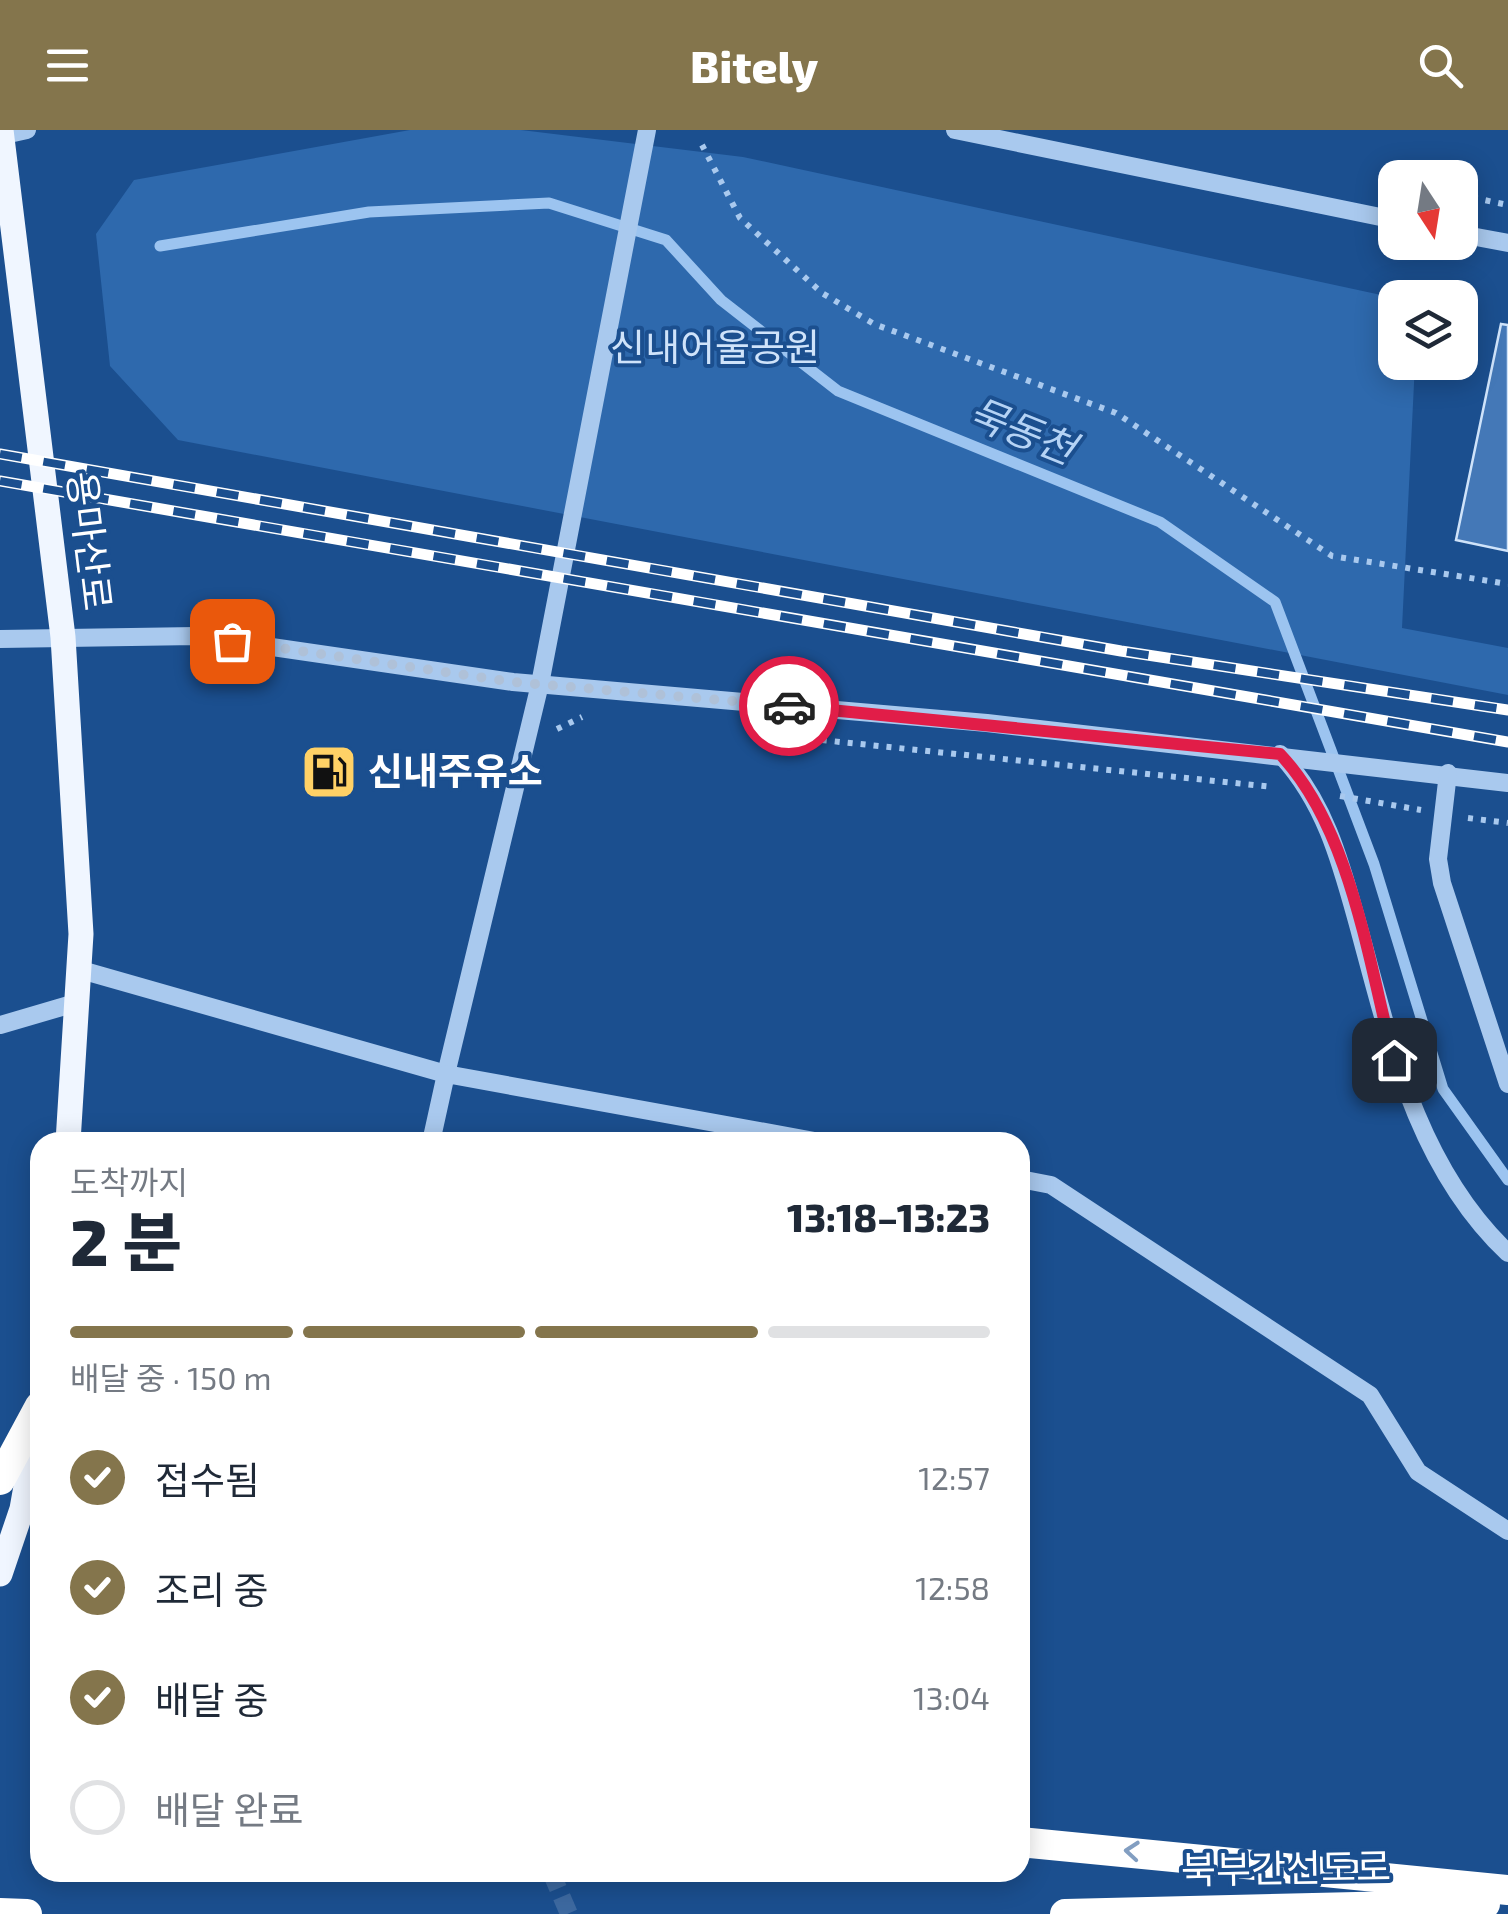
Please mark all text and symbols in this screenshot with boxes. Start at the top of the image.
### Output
icon: menu [40,38,95,93]
text: Bitely [690,38,818,92]
icon: search [1413,38,1468,93]
north arrow [1378,160,1478,260]
map controls [1378,160,1478,380]
button: layers [1378,280,1478,380]
park label: 신내어울공원 [610,323,820,369]
water label: 묵동천 [963,386,1087,474]
street label: 용마산로 [60,469,122,613]
pin [190,599,275,684]
icon: bag [205,614,260,669]
courier [739,656,839,756]
icon: car [762,679,817,734]
fuel station icon: 신내주유소 [299,742,359,802]
place label: 신내주유소 [368,747,543,793]
pin [1352,1018,1437,1103]
icon: home [1367,1033,1422,1088]
text: 도착까지 [70,1162,188,1200]
text: 13:18–13:23 [787,1194,990,1240]
text: 2 분 [70,1201,182,1279]
text: 배달 중 · 150 m [70,1358,272,1396]
icon: check [70,1450,125,1505]
text: 접수됨 [155,1456,260,1502]
text: 12:57 [918,1458,990,1496]
icon: check [70,1560,125,1615]
text: 조리 중 [155,1566,268,1612]
text: 12:58 [915,1568,990,1606]
icon: check [70,1670,125,1725]
text: 배달 중 [155,1676,268,1722]
text: 13:04 [913,1678,990,1716]
text: 배달 완료 [155,1786,303,1832]
one-way arrow [1124,1841,1140,1863]
street label: 북부간선도로 [1181,1842,1391,1892]

